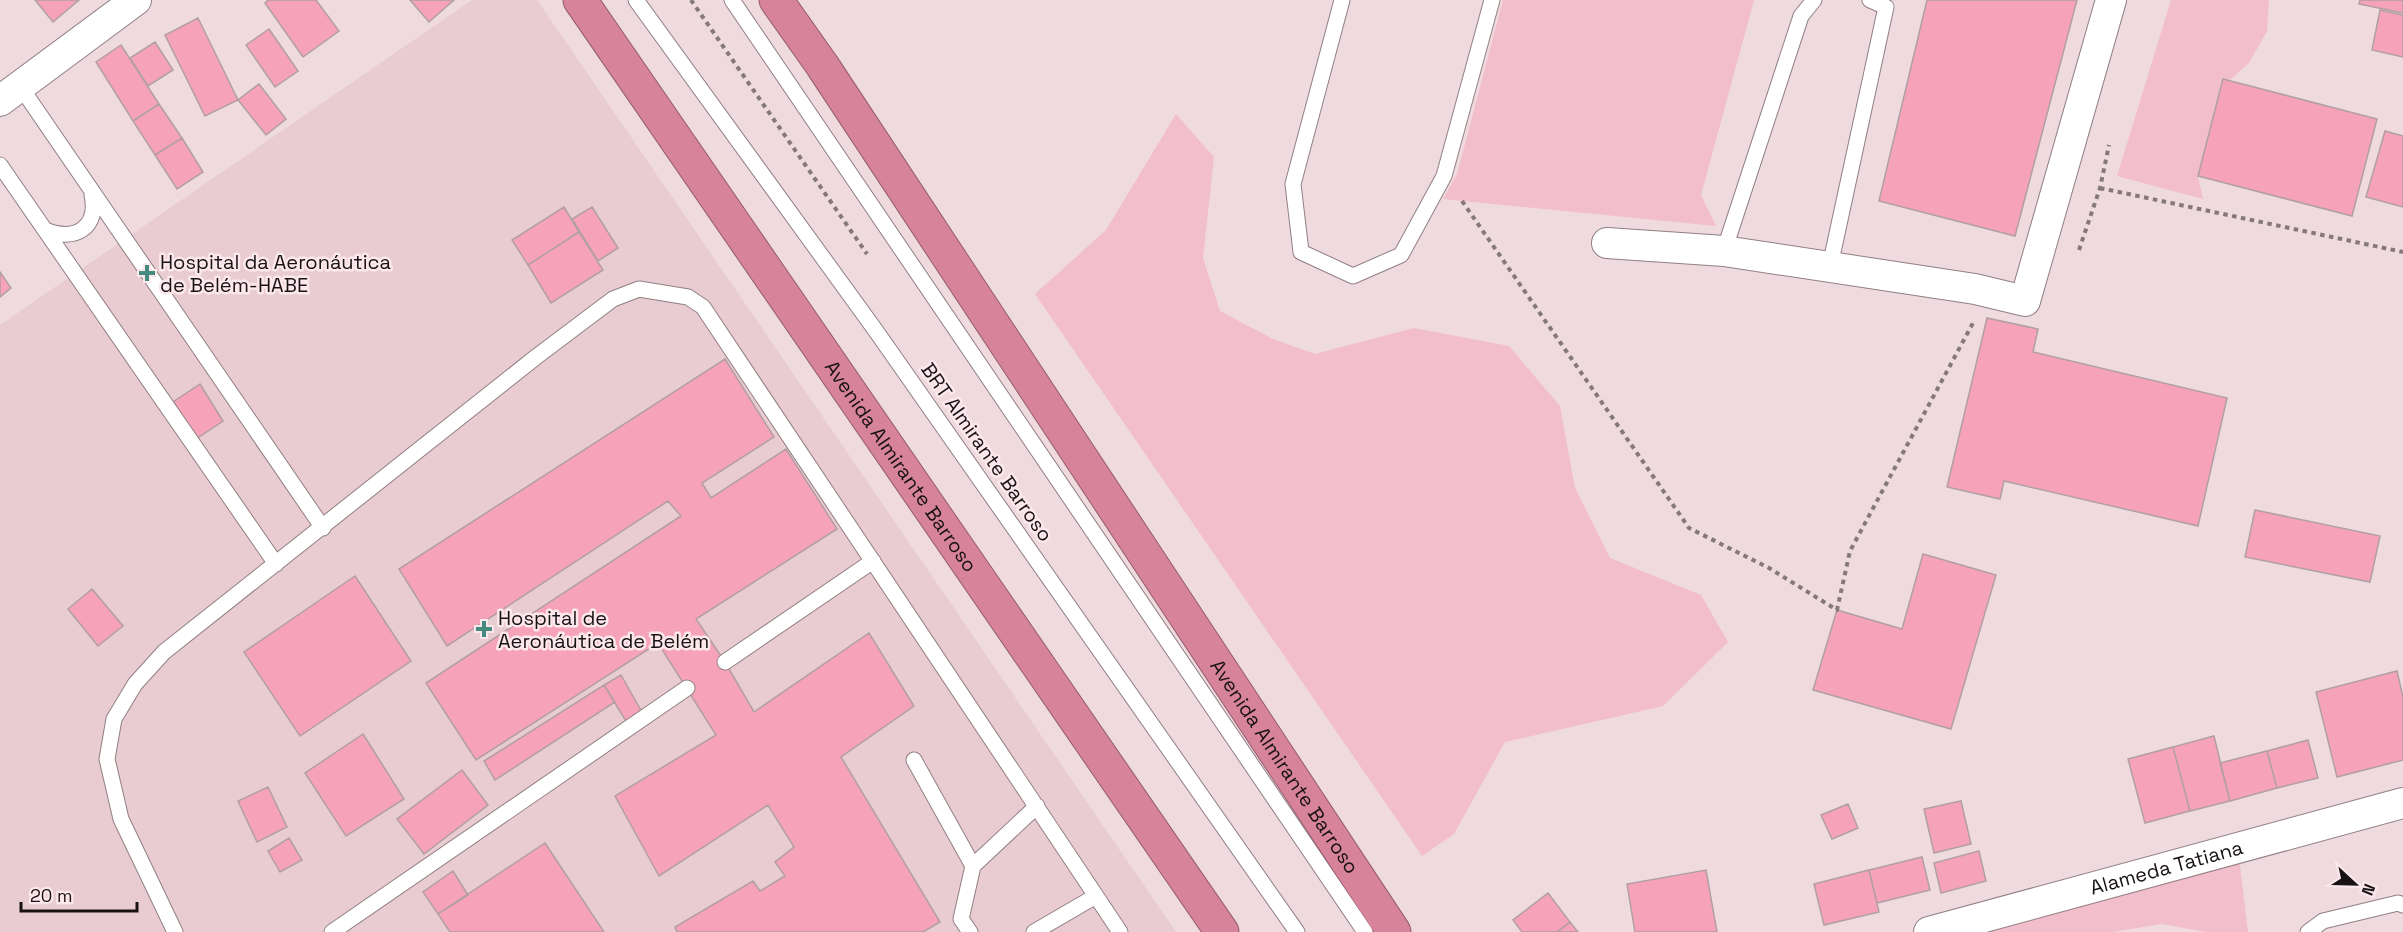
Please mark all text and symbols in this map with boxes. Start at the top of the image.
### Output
place label: Hospital da Aeronáutica de Belém-HABE [160,249,391,298]
marker: Hospital da Aeronáutica de Belém-HABE [138,264,156,282]
street label: Avenida Almirante Barroso [819,355,983,577]
street label: BRT Almirante Barroso [915,357,1059,547]
place label: Hospital de Aeronáutica de Belém [498,605,709,654]
marker: Hospital de Aeronáutica de Belém [475,620,493,638]
street label: Avenida Almirante Barroso [1205,654,1365,879]
street label: Alameda Tatiana [2087,834,2246,901]
north arrow [2325,854,2385,914]
scale bar [21,875,136,913]
text: N [2357,881,2380,898]
text: 20 m [30,884,73,907]

